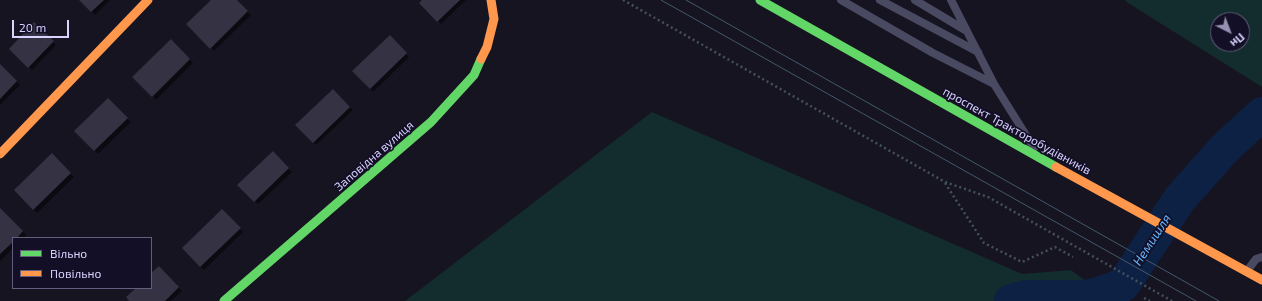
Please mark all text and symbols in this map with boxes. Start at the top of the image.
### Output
scale bar [14,12,71,38]
north arrow [1210,12,1250,52]
text: 20 m [19,20,46,34]
text: Пн [1228,31,1247,50]
street label: проспект Тракторобудівників [940,84,1094,178]
street label: Заповідна вулиця [332,118,416,194]
water label: Немишля [1130,211,1174,269]
legend [12,237,152,289]
text: Вільно [50,246,87,260]
text: Повільно [50,266,101,280]

